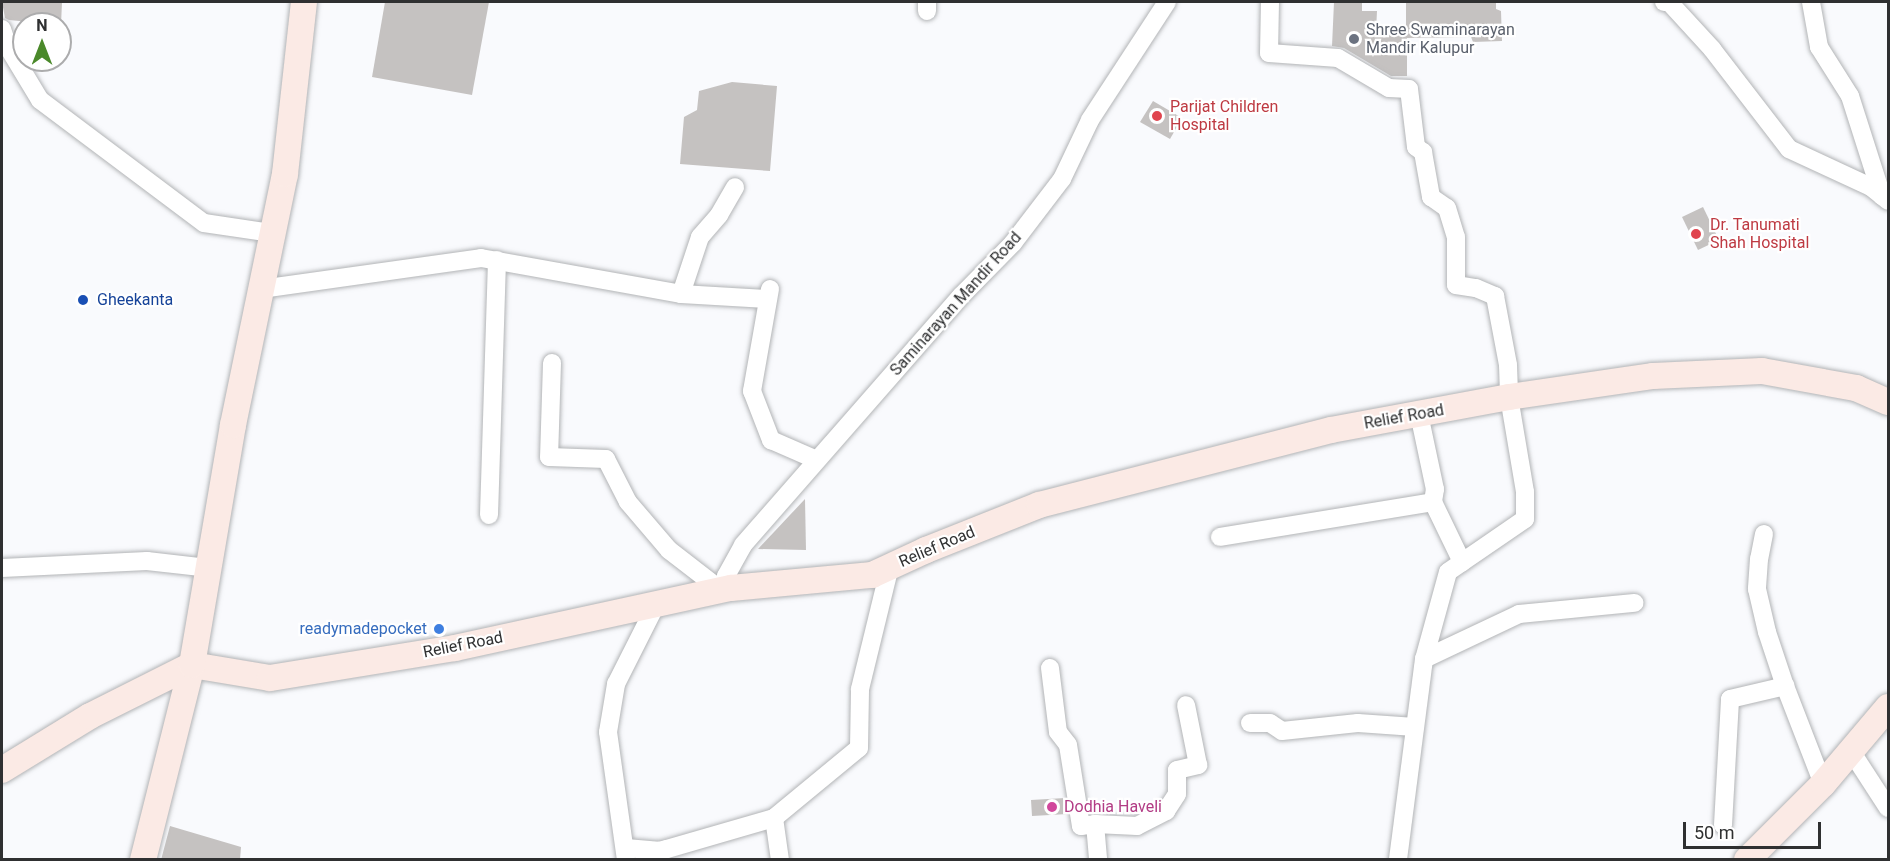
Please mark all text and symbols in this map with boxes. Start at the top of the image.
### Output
north arrow [12,12,72,72]
text: N [36,16,48,35]
place label: Shree Swaminarayan Mandir Kalupur [1366,20,1515,58]
marker: Shree Swaminarayan Mandir Kalupur [1347,32,1361,46]
place label: Parijat Children Hospital [1170,97,1278,135]
marker: Parijat Children Hospital [1148,107,1166,125]
place label: Dr. Tanumati Shah Hospital [1710,215,1809,253]
marker: Dr. Tanumati Shah Hospital [1687,225,1705,243]
street label: Saminarayan Mandir Road [886,228,1026,380]
place label: Gheekanta [97,290,173,310]
marker: Gheekanta [74,291,92,309]
street label: Relief Road [1363,401,1445,433]
street label: Relief Road [896,522,978,572]
place label: readymadepocket [300,619,427,639]
marker: readymadepocket [432,622,446,636]
street label: Relief Road [421,628,505,662]
place label: Dodhia Haveli [1064,797,1162,817]
marker: Dodhia Haveli [1045,800,1059,814]
scale bar [1686,810,1824,848]
text: 50 m [1694,822,1734,843]

